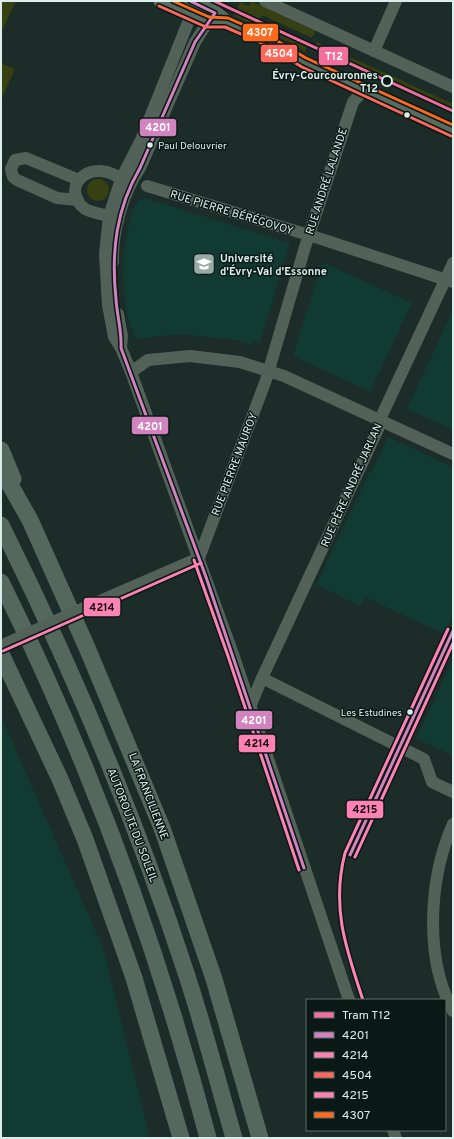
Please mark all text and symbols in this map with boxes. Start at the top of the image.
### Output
line badge: 4307 [242,23,279,42]
text: 4307 [247,26,273,40]
line badge: 4504 [260,44,298,63]
line badge: T12 [318,46,349,66]
text: 4504 [265,47,293,61]
text: T12 [325,50,343,64]
place label: Évry-Courcouronnes T12 [272,68,378,96]
marker: Évry-Courcouronnes T12 [381,75,393,87]
unlabelled marker [402,110,412,120]
line badge: 4201 [139,118,177,137]
text: 4201 [145,121,171,135]
street label: RUE ANDRÉ LALANDE [302,126,351,236]
marker: Paul Delouvrier [145,140,155,150]
place label: Paul Delouvrier [158,140,227,153]
street label: RUE PIERRE BÉRÉGOVOY [168,187,295,238]
school or university icon: Université d'Évry-Val d'Essonne [191,251,217,277]
place label: Université d'Évry-Val d'Essonne [220,252,327,279]
street label: RUE PIERRE MAUROY [209,411,261,518]
line badge: 4201 [131,416,169,435]
text: 4201 [137,420,163,434]
street label: RUE PÈRE ANDRÉ JARLAN [317,421,386,549]
line badge: 4214 [83,597,121,617]
text: 4214 [89,601,115,615]
place label: Les Estudines [341,707,402,720]
marker: Les Estudines [405,707,415,717]
line badge: 4201 [235,710,273,730]
text: 4201 [241,714,267,728]
line badge: 4214 [238,734,276,753]
text: 4214 [244,737,270,751]
street label: LA FRANCILIENNE [125,751,171,842]
street label: AUTOROUTE DU SOLEIL [104,766,160,884]
line badge: 4215 [346,800,384,819]
text: 4215 [353,803,378,817]
legend [306,999,446,1131]
text: Tram T12 [342,1008,390,1024]
text: 4201 [342,1028,369,1044]
text: 4214 [342,1048,368,1064]
text: 4504 [342,1068,372,1084]
text: 4215 [342,1088,369,1104]
text: 4307 [342,1108,370,1124]

